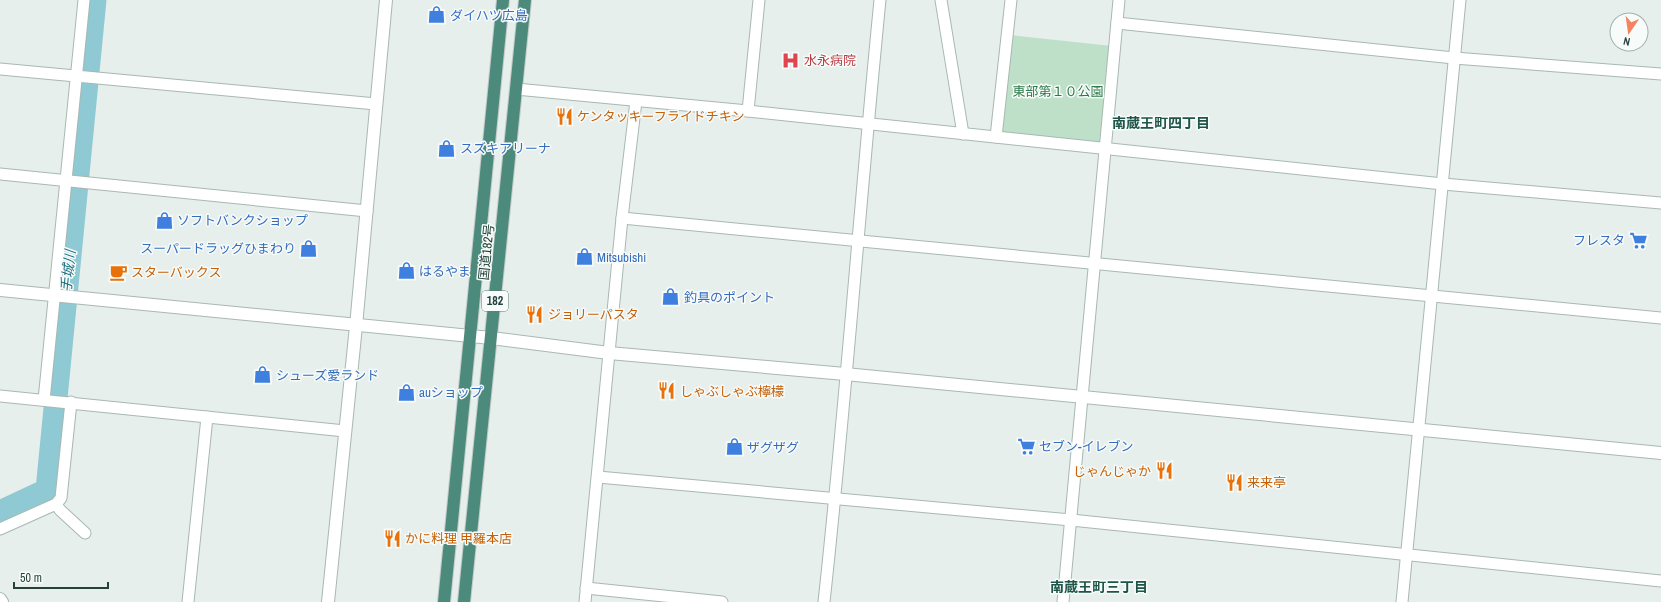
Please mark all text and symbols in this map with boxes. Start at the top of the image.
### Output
shop icon: ダイハツ広島 [427,5,447,25]
place label: ダイハツ広島 [450,7,528,24]
north arrow [1609,12,1649,52]
text: N [1622,34,1631,49]
hospital icon: 水永病院 [781,50,801,70]
place label: 水永病院 [804,52,856,69]
park label: 東部第１０公園 [1012,83,1104,100]
restaurant icon: ケンタッキーフライドチキン [554,106,574,126]
place label: ケンタッキーフライドチキン [577,108,744,125]
district label: 南蔵王町四丁目 [1112,114,1210,132]
shop icon: スズキアリーナ [437,138,457,158]
place label: スズキアリーナ [460,140,551,157]
shop icon: ソフトバンクショップ [154,210,174,230]
place label: ソフトバンクショップ [177,212,308,229]
street label: 国道182号 [475,223,498,281]
supermarket icon: フレスタ [1628,230,1648,250]
place label: フレスタ [1573,232,1625,249]
shop icon: スーパードラッグひまわり [299,238,319,258]
place label: スーパードラッグひまわり [140,240,296,257]
water label: 手城川 [57,247,79,293]
shop icon: Mitsubishi [574,247,594,267]
place label: Mitsubishi [597,249,646,266]
shop icon: はるやま [396,261,416,281]
cafe icon: スターバックス [108,262,128,282]
place label: はるやま [419,263,471,280]
place label: スターバックス [131,264,221,281]
shop icon: 釣具のポイント [661,287,681,307]
place label: 釣具のポイント [684,289,775,306]
road number: 182 [482,291,508,311]
restaurant icon: ジョリーパスタ [525,304,545,324]
place label: ジョリーパスタ [548,306,639,323]
shop icon: シューズ愛ランド [253,365,273,385]
place label: シューズ愛ランド [276,367,379,384]
restaurant icon: しゃぶしゃぶ檸檬 [657,381,677,401]
shop icon: auショップ [396,382,416,402]
place label: しゃぶしゃぶ檸檬 [680,383,784,400]
place label: auショップ [419,384,483,401]
supermarket icon: セブン-イレブン [1016,436,1036,456]
shop icon: ザグザグ [724,437,744,457]
place label: セブン-イレブン [1039,438,1134,455]
place label: ザグザグ [747,439,799,456]
restaurant icon: じゃんじゃか [1154,461,1174,481]
place label: じゃんじゃか [1073,463,1151,480]
restaurant icon: 来来亭 [1224,472,1244,492]
place label: 来来亭 [1247,474,1286,491]
restaurant icon: かに料理 甲羅本店 [382,528,402,548]
place label: かに料理 甲羅本店 [405,530,512,547]
scale bar [14,564,108,590]
text: 50 m [20,570,42,586]
district label: 南蔵王町三丁目 [1050,578,1148,596]

